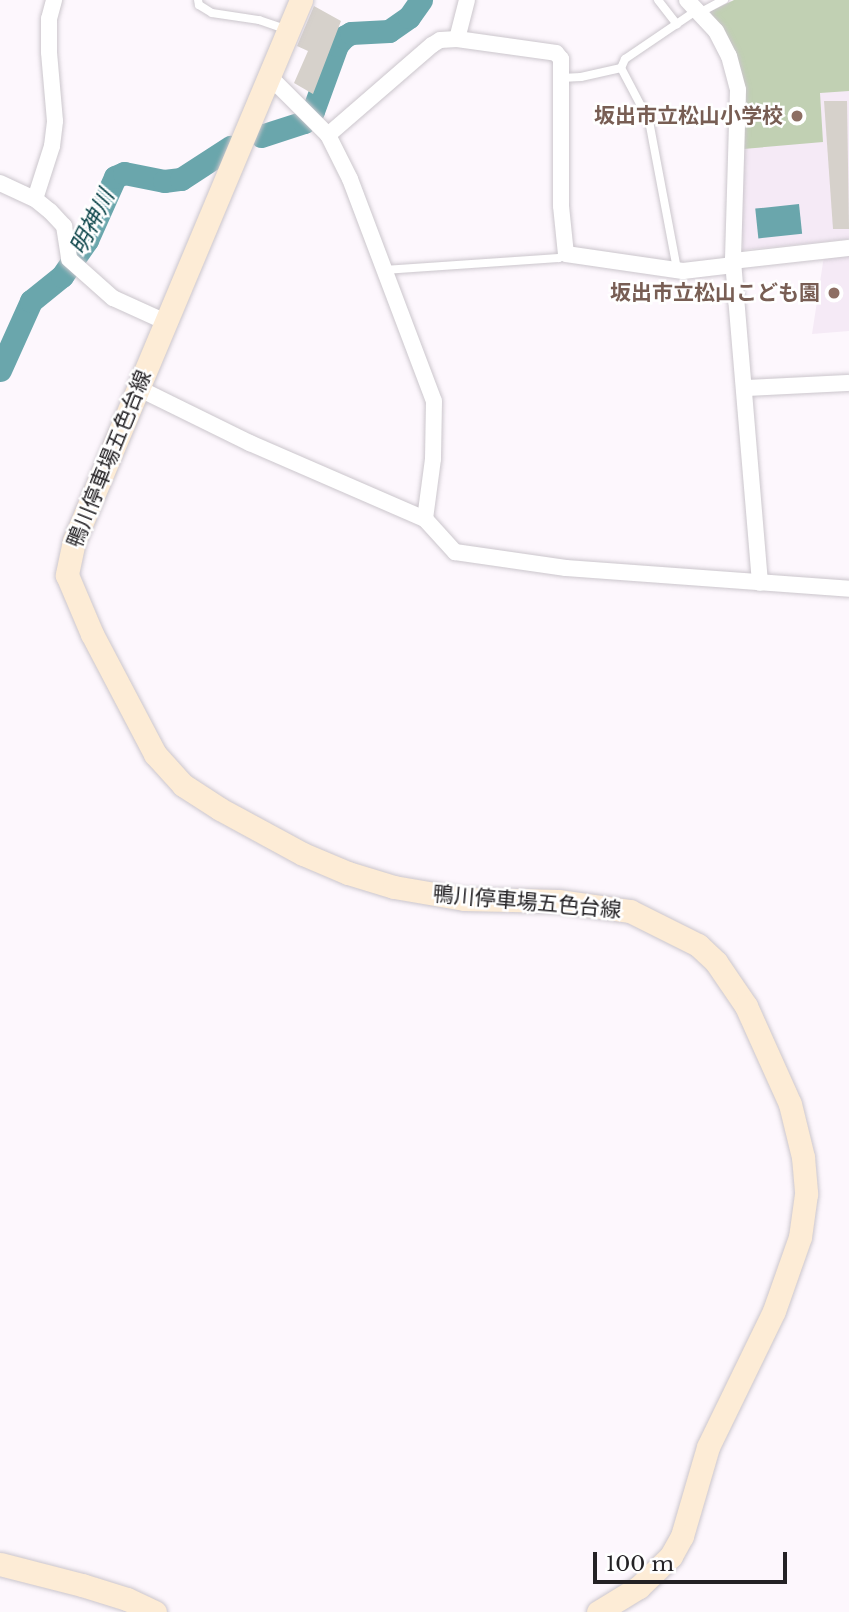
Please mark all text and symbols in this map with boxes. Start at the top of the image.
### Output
place label: 坂出市立松山小学校 [594,103,783,129]
marker: 坂出市立松山小学校 [789,108,805,124]
water label: 明神川 [64,185,120,259]
place label: 坂出市立松山こども園 [610,280,820,306]
marker: 坂出市立松山こども園 [826,285,842,301]
street label: 鴨川停車場五色台線 [62,367,156,551]
street label: 鴨川停車場五色台線 [432,881,622,923]
scale bar [597,1538,791,1582]
text: 100 m [606,1551,674,1577]

